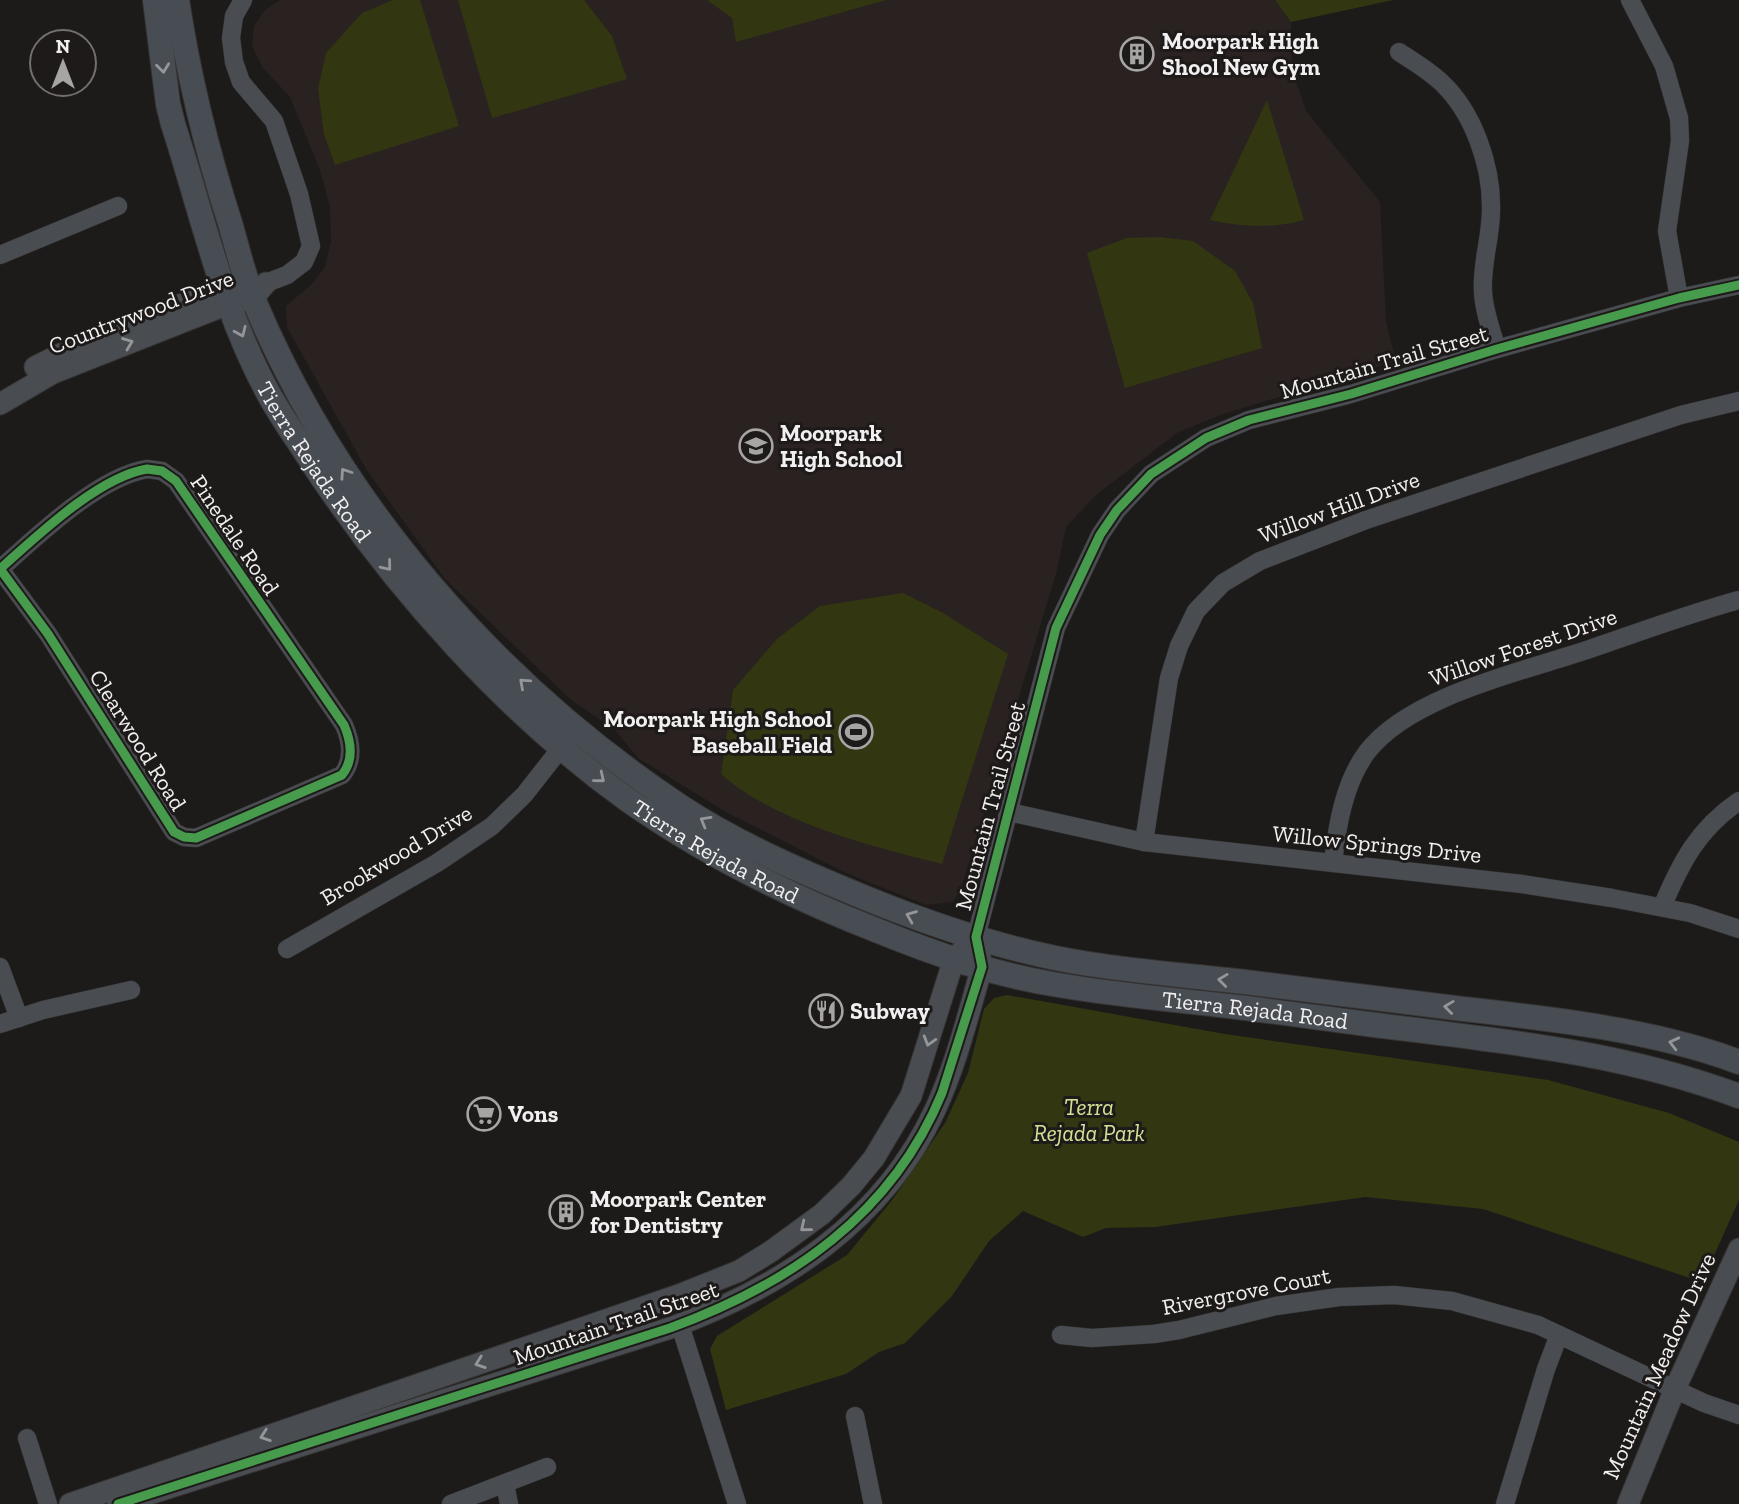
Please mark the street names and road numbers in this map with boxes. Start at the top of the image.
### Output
street label: Countrywood Drive [45,264,237,360]
street label: Mountain Trail Street [1277,319,1492,405]
street label: Tierra Rejada Road [251,377,378,548]
street label: Willow Hill Drive [1255,465,1423,549]
street label: Pinedale Road [185,470,286,601]
street label: Willow Forest Drive [1426,602,1620,692]
street label: Clearwood Road [84,664,193,816]
street label: Mountain Trail Street [949,698,1031,913]
street label: Tierra Rejada Road [627,793,804,910]
street label: Brookwood Drive [315,799,477,911]
street label: Willow Springs Drive [1271,819,1483,869]
street label: Tierra Rejada Road [1160,985,1350,1035]
street label: Mountain Meadow Drive [1596,1249,1722,1483]
street label: Rivergrove Court [1159,1261,1333,1321]
street label: Mountain Trail Street [510,1275,723,1371]

